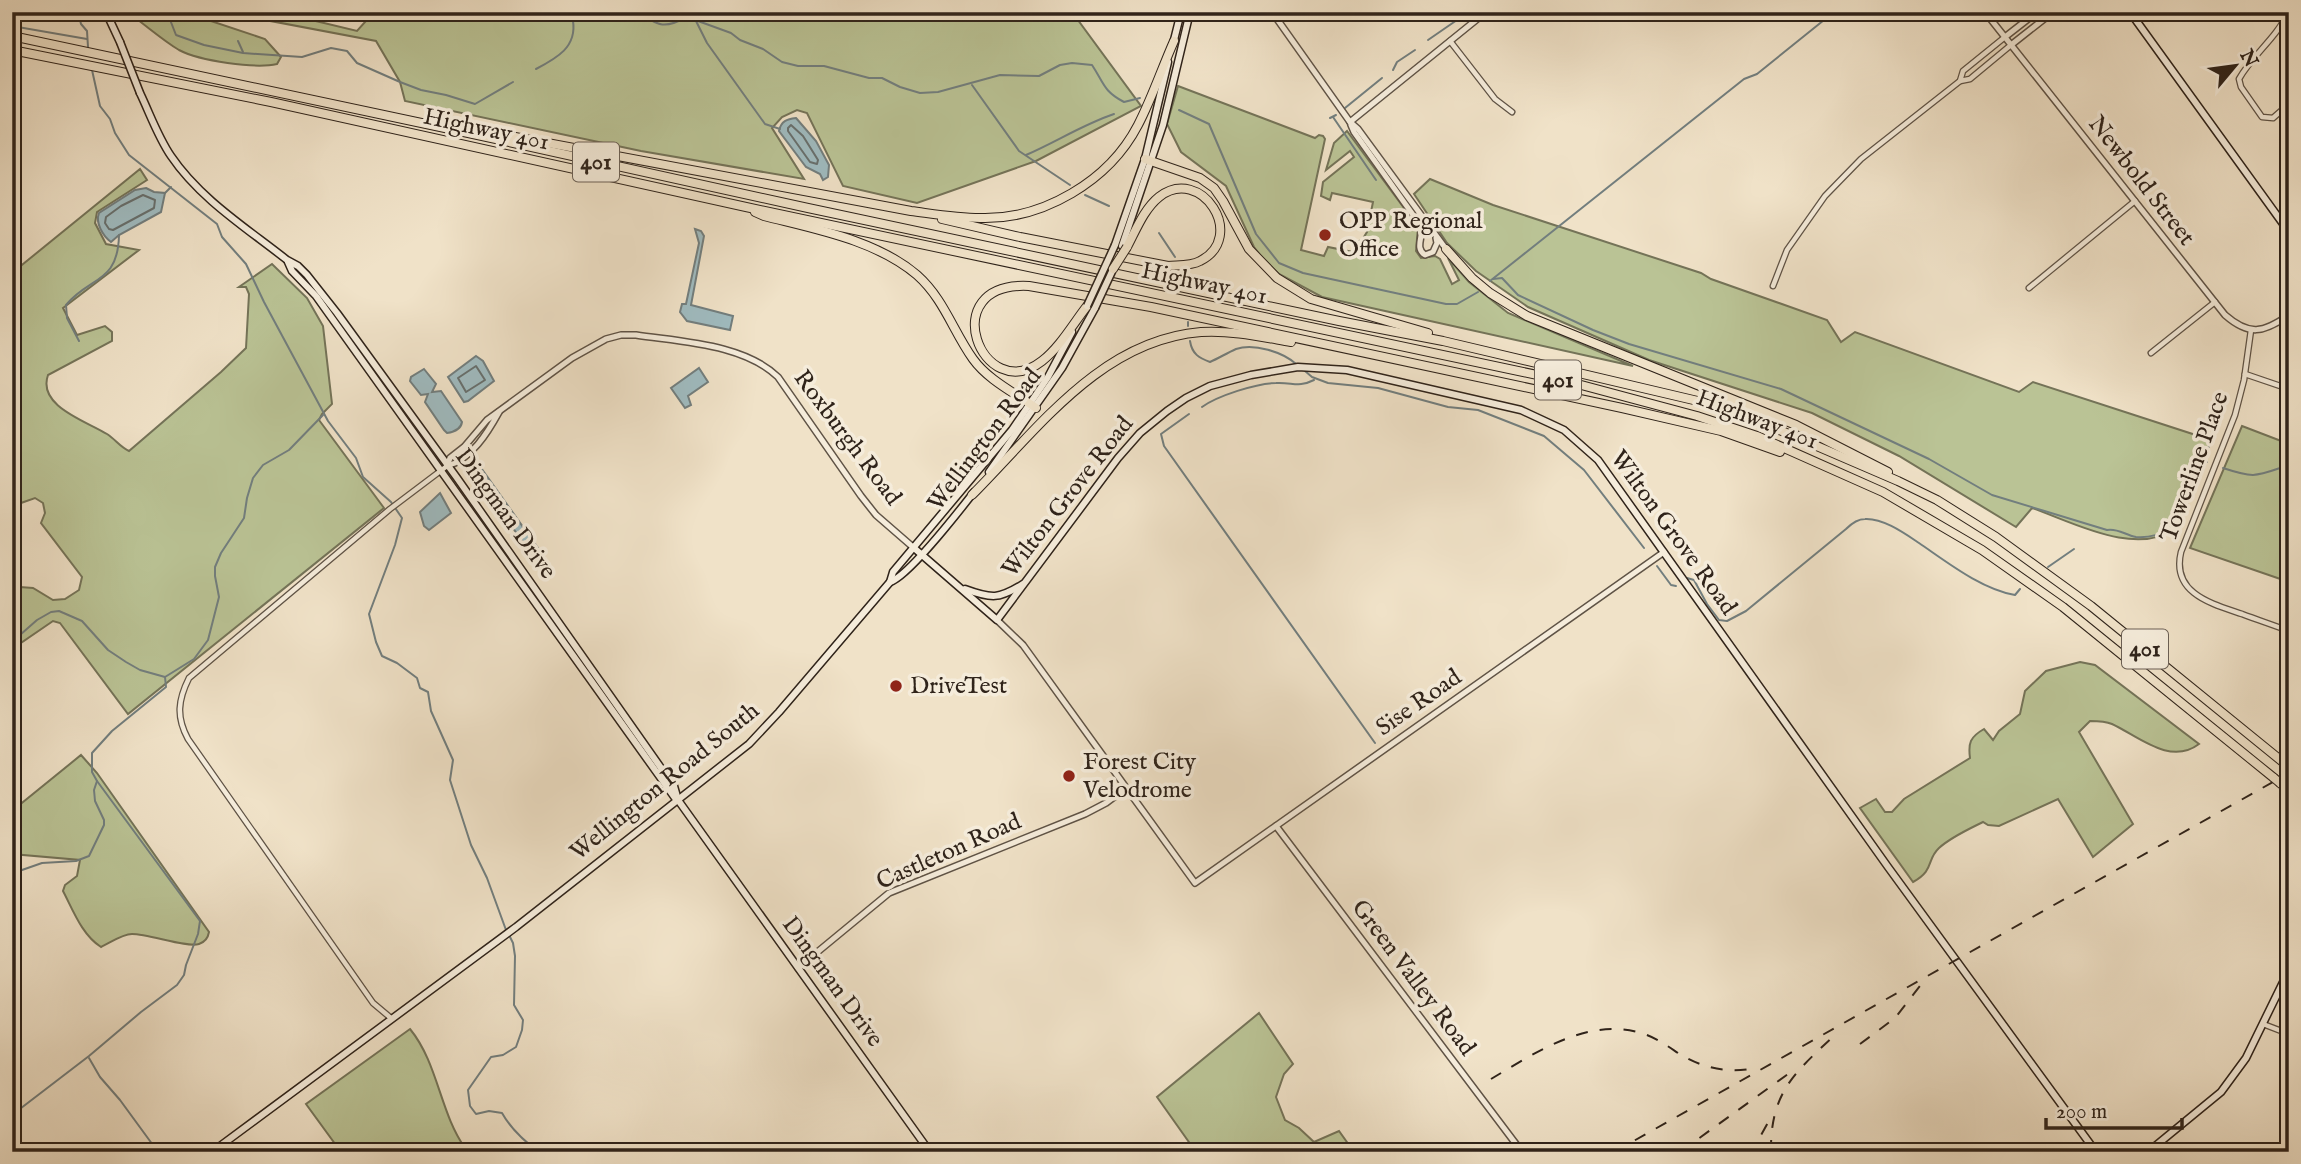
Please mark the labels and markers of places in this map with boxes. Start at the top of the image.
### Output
place label: OPP Regional Office [1339,206,1483,265]
marker: OPP Regional Office [1317,227,1333,243]
place label: DriveTest [910,671,1007,702]
marker: DriveTest [888,678,904,694]
place label: Forest City Velodrome [1082,747,1196,806]
marker: Forest City Velodrome [1061,768,1077,784]

